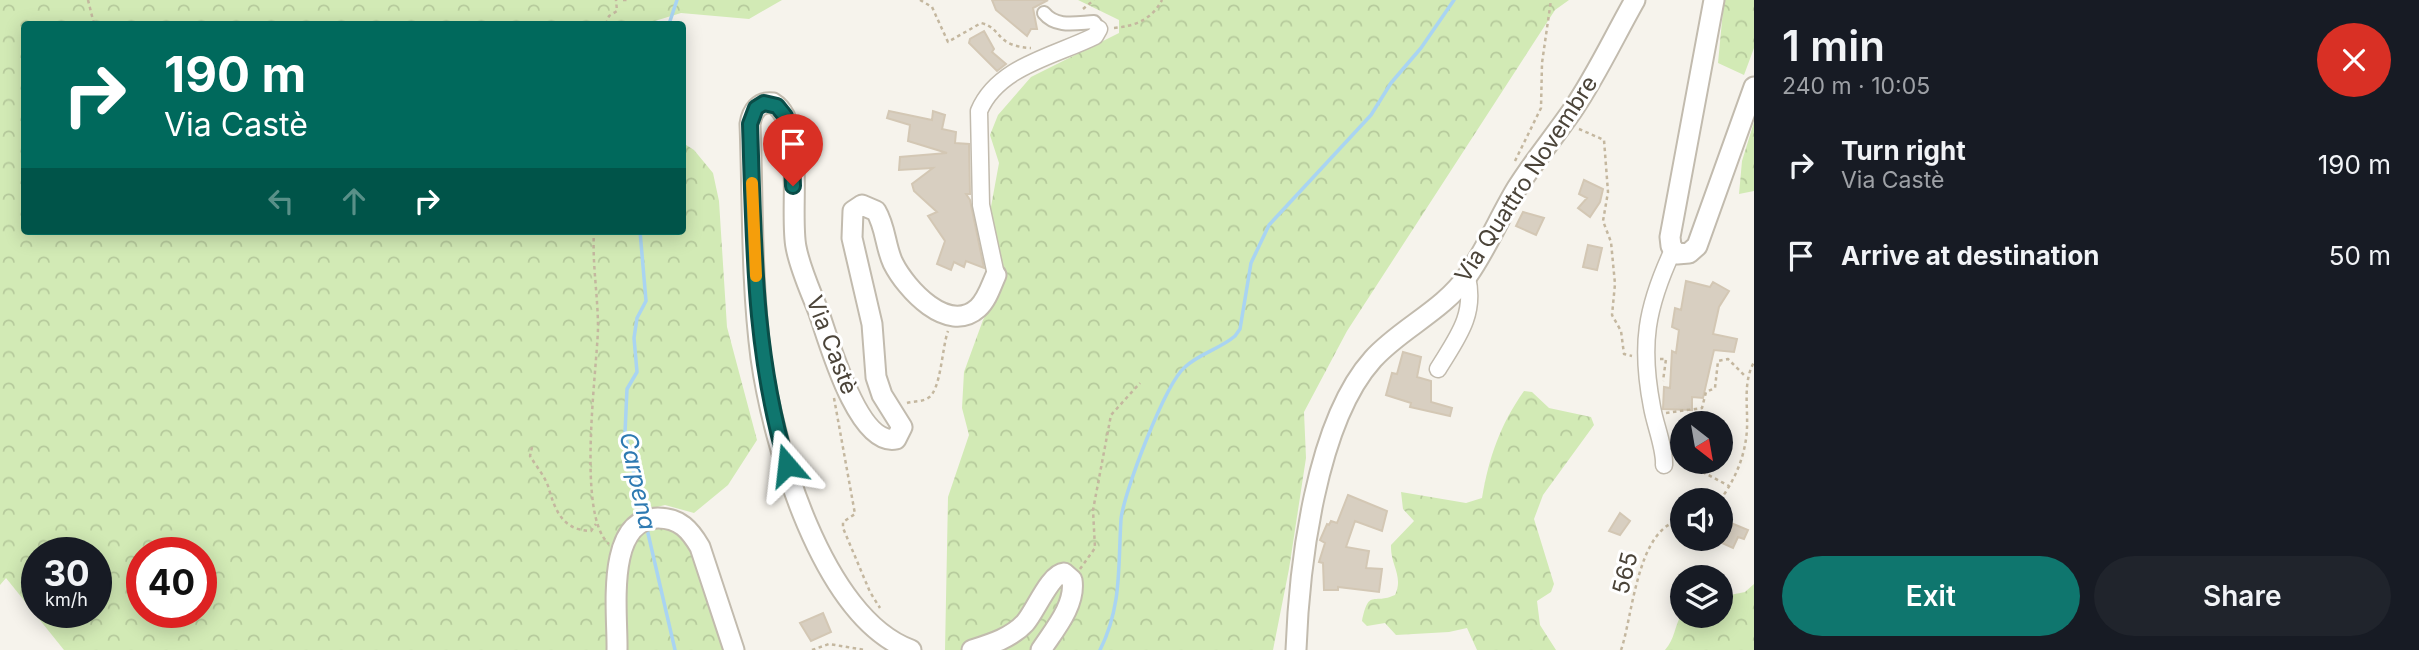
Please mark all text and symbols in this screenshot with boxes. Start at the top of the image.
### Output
text: 1 min [1782,20,1885,71]
button: close [2317,23,2391,97]
text: 190 m [164,45,306,104]
icon: right [49,49,140,140]
street label: Via Quattro Novembre [1449,71,1603,287]
text: 240 m · 10:05 [1782,72,1930,100]
text: Via Castè [164,105,308,144]
pin [763,114,823,186]
icon: arrive [774,125,812,163]
text: Turn right [1841,135,1966,166]
icon: right [1782,146,1820,184]
text: 190 m [2318,149,2391,180]
text: Via Castè [1841,166,1944,194]
icon: left [262,182,300,220]
icon: ahead [335,182,373,220]
icon: right [408,182,446,220]
icon: arrive [1782,237,1820,275]
text: Arrive at destination [1841,240,2100,271]
text: 50 m [2329,240,2391,271]
street label: Via Castè [800,292,864,398]
north arrow [1670,411,1732,474]
map controls [1670,411,1733,628]
position arrow [750,428,824,502]
water label: Carpena [614,430,662,532]
button: sound [1670,488,1733,551]
speed limit sign: 40 [126,537,217,628]
street label: 565 [1606,549,1644,597]
text: 30 [43,552,90,594]
button: Exit [1782,556,2080,636]
button: Share [2094,556,2391,636]
button: layers [1670,565,1733,628]
text: km/h [45,589,88,610]

